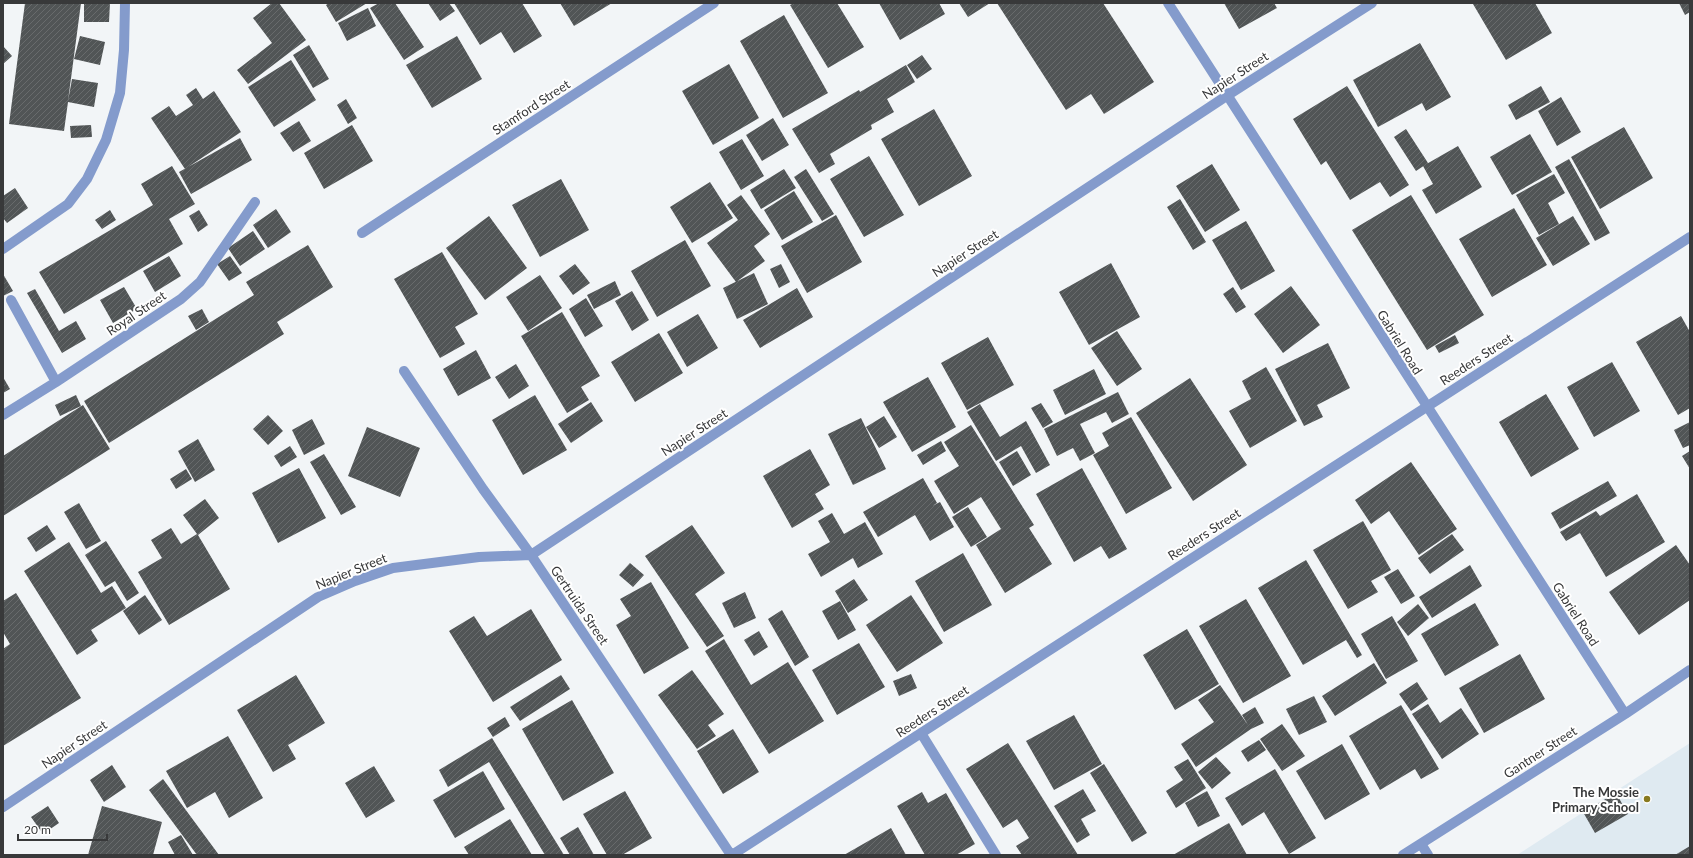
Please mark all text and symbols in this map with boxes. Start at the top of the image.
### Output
street label: Napier Street [1199,48,1271,102]
street label: Stamford Street [489,76,573,138]
street label: Napier Street [929,226,1001,280]
street label: Royal Street [103,287,169,339]
street label: Gabriel Road [1374,307,1426,377]
street label: Reeders Street [1437,329,1516,388]
street label: Napier Street [658,405,730,459]
street label: Reeders Street [1165,504,1244,563]
street label: Napier Street [313,549,389,593]
street label: Gertruida Street [548,562,613,648]
street label: Gabriel Road [1549,579,1603,649]
street label: Reeders Street [893,681,972,740]
street label: Napier Street [38,716,110,772]
street label: Gantner Street [1500,722,1580,782]
place label: The Mossie Primary School [1552,784,1639,815]
marker: The Mossie Primary School [1642,794,1652,804]
scale bar [18,816,107,842]
text: 20 m [24,822,51,837]

